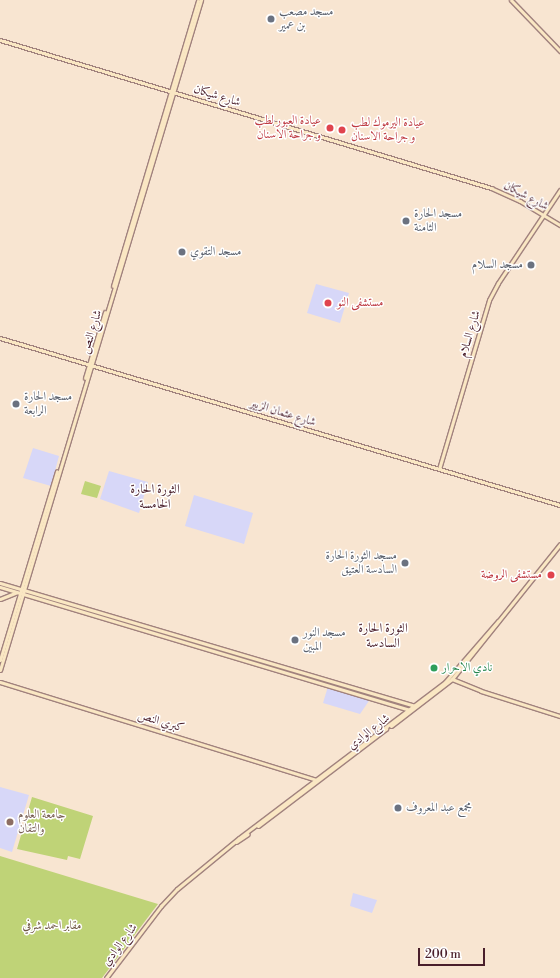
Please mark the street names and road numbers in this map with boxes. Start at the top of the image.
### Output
street label: شارع شيكان [192,82,242,110]
street label: شارع شيكان [501,178,551,214]
street label: شارع النص [79,308,105,356]
street label: شارع السلام [456,309,484,359]
street label: شارع عثمان الزبير [248,396,318,430]
street label: كبري النص [136,708,186,736]
street label: شارع الوادي [345,711,393,753]
street label: شارع الوادي [99,921,141,969]

